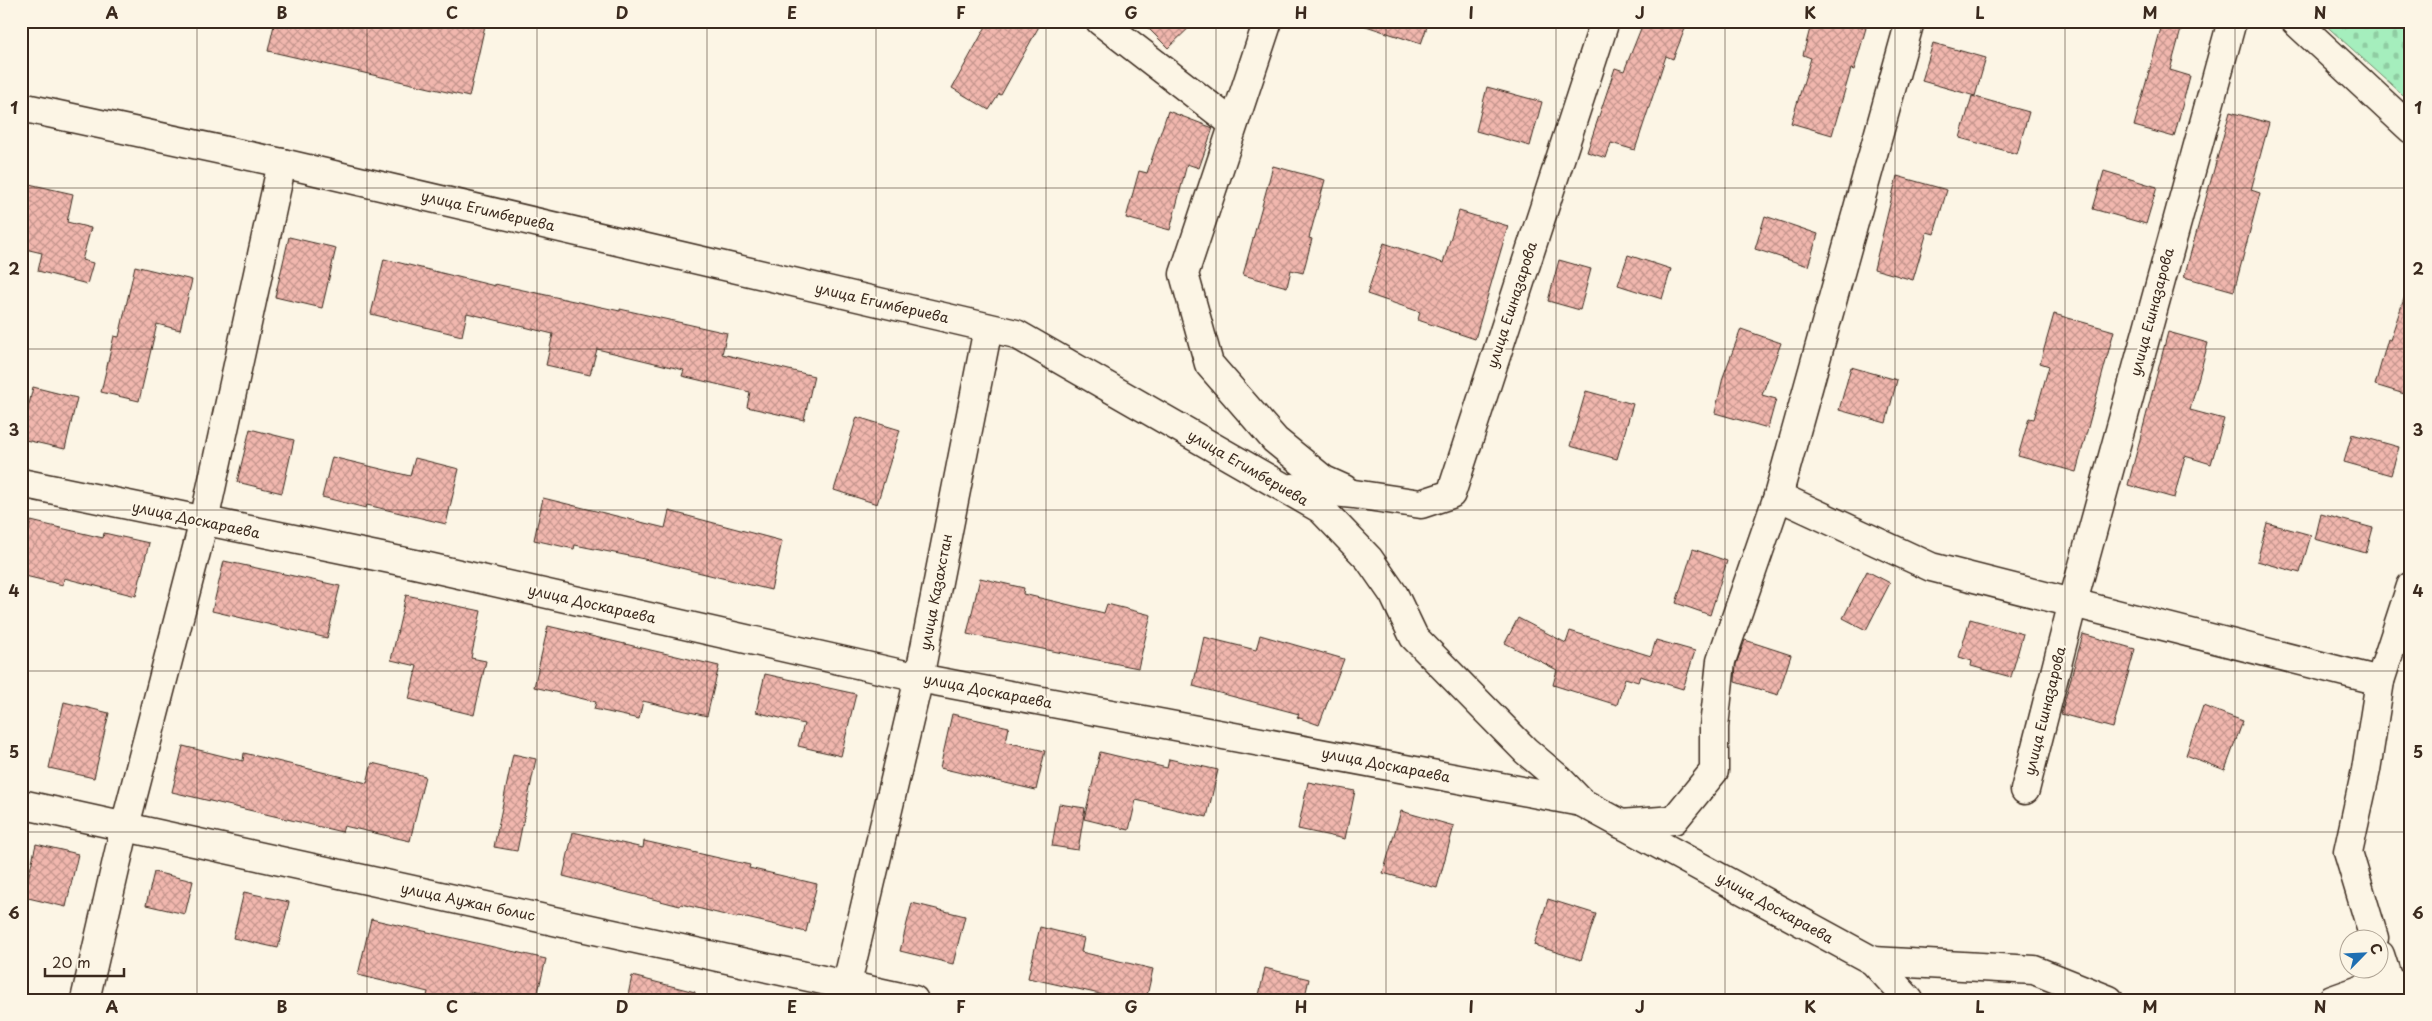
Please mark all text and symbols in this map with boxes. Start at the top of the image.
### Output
text: A [106,0,119,24]
text: B [277,0,288,24]
text: C [446,0,458,24]
text: D [616,0,628,24]
text: E [787,0,797,24]
text: F [956,0,966,24]
text: G [1124,0,1138,24]
text: H [1295,0,1307,24]
text: I [1468,0,1474,24]
text: J [1635,0,1645,24]
text: K [1804,0,1816,24]
text: L [1975,0,1985,24]
text: M [2142,0,2158,24]
text: N [2314,0,2326,24]
text: 1 [10,95,18,119]
text: 1 [2414,95,2422,119]
street label: улица Егимбериева [419,185,557,236]
street label: улица Ешназарова [1481,239,1542,371]
street label: улица Ешназарова [2124,245,2179,378]
text: 2 [8,256,20,280]
text: 2 [2412,256,2424,280]
street label: улица Егимбериева [813,277,951,328]
text: 3 [9,417,19,441]
text: 3 [2413,417,2423,441]
street label: улица Егимбериева [1184,424,1313,511]
street label: улица Доскараева [130,496,262,543]
street label: улица Казахстан [914,532,957,652]
text: 4 [9,578,20,602]
text: 4 [2413,578,2424,602]
street label: улица Доскараева [526,579,658,628]
street label: улица Ешназарова [2018,644,2071,777]
street label: улица Доскараева [922,668,1054,713]
text: 5 [9,739,19,763]
text: 5 [2413,739,2423,763]
street label: улица Доскараева [1320,742,1452,787]
street label: улица Доскараева [1713,867,1838,949]
street label: улица Аужан болис [399,877,537,926]
text: 6 [8,900,20,924]
text: 6 [2412,900,2424,924]
north arrow [2340,928,2390,978]
text: С [2365,939,2388,958]
scale bar [45,946,124,978]
text: 20 m [52,950,91,973]
text: A [106,994,119,1018]
text: B [277,994,288,1018]
text: C [446,994,458,1018]
text: D [616,994,628,1018]
text: E [787,994,797,1018]
text: F [956,994,966,1018]
text: G [1124,994,1138,1018]
text: H [1295,994,1307,1018]
text: I [1468,994,1474,1018]
text: J [1635,994,1645,1018]
text: K [1804,994,1816,1018]
text: L [1975,994,1985,1018]
text: M [2142,994,2158,1018]
text: N [2314,994,2326,1018]

